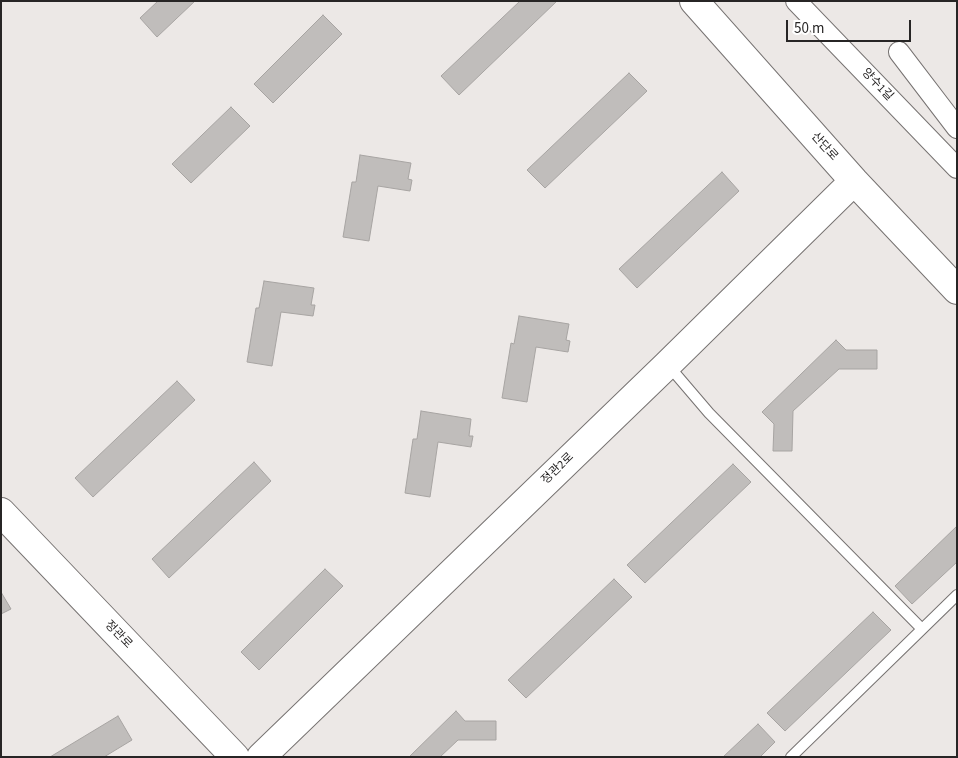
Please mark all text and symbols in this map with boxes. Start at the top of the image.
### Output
scale bar [788,10,913,42]
text: 50 m [794,18,824,39]
street label: 양수1길 [858,66,896,104]
street label: 산단로 [808,130,840,164]
street label: 정관2로 [539,450,577,488]
street label: 정관로 [101,618,135,652]

